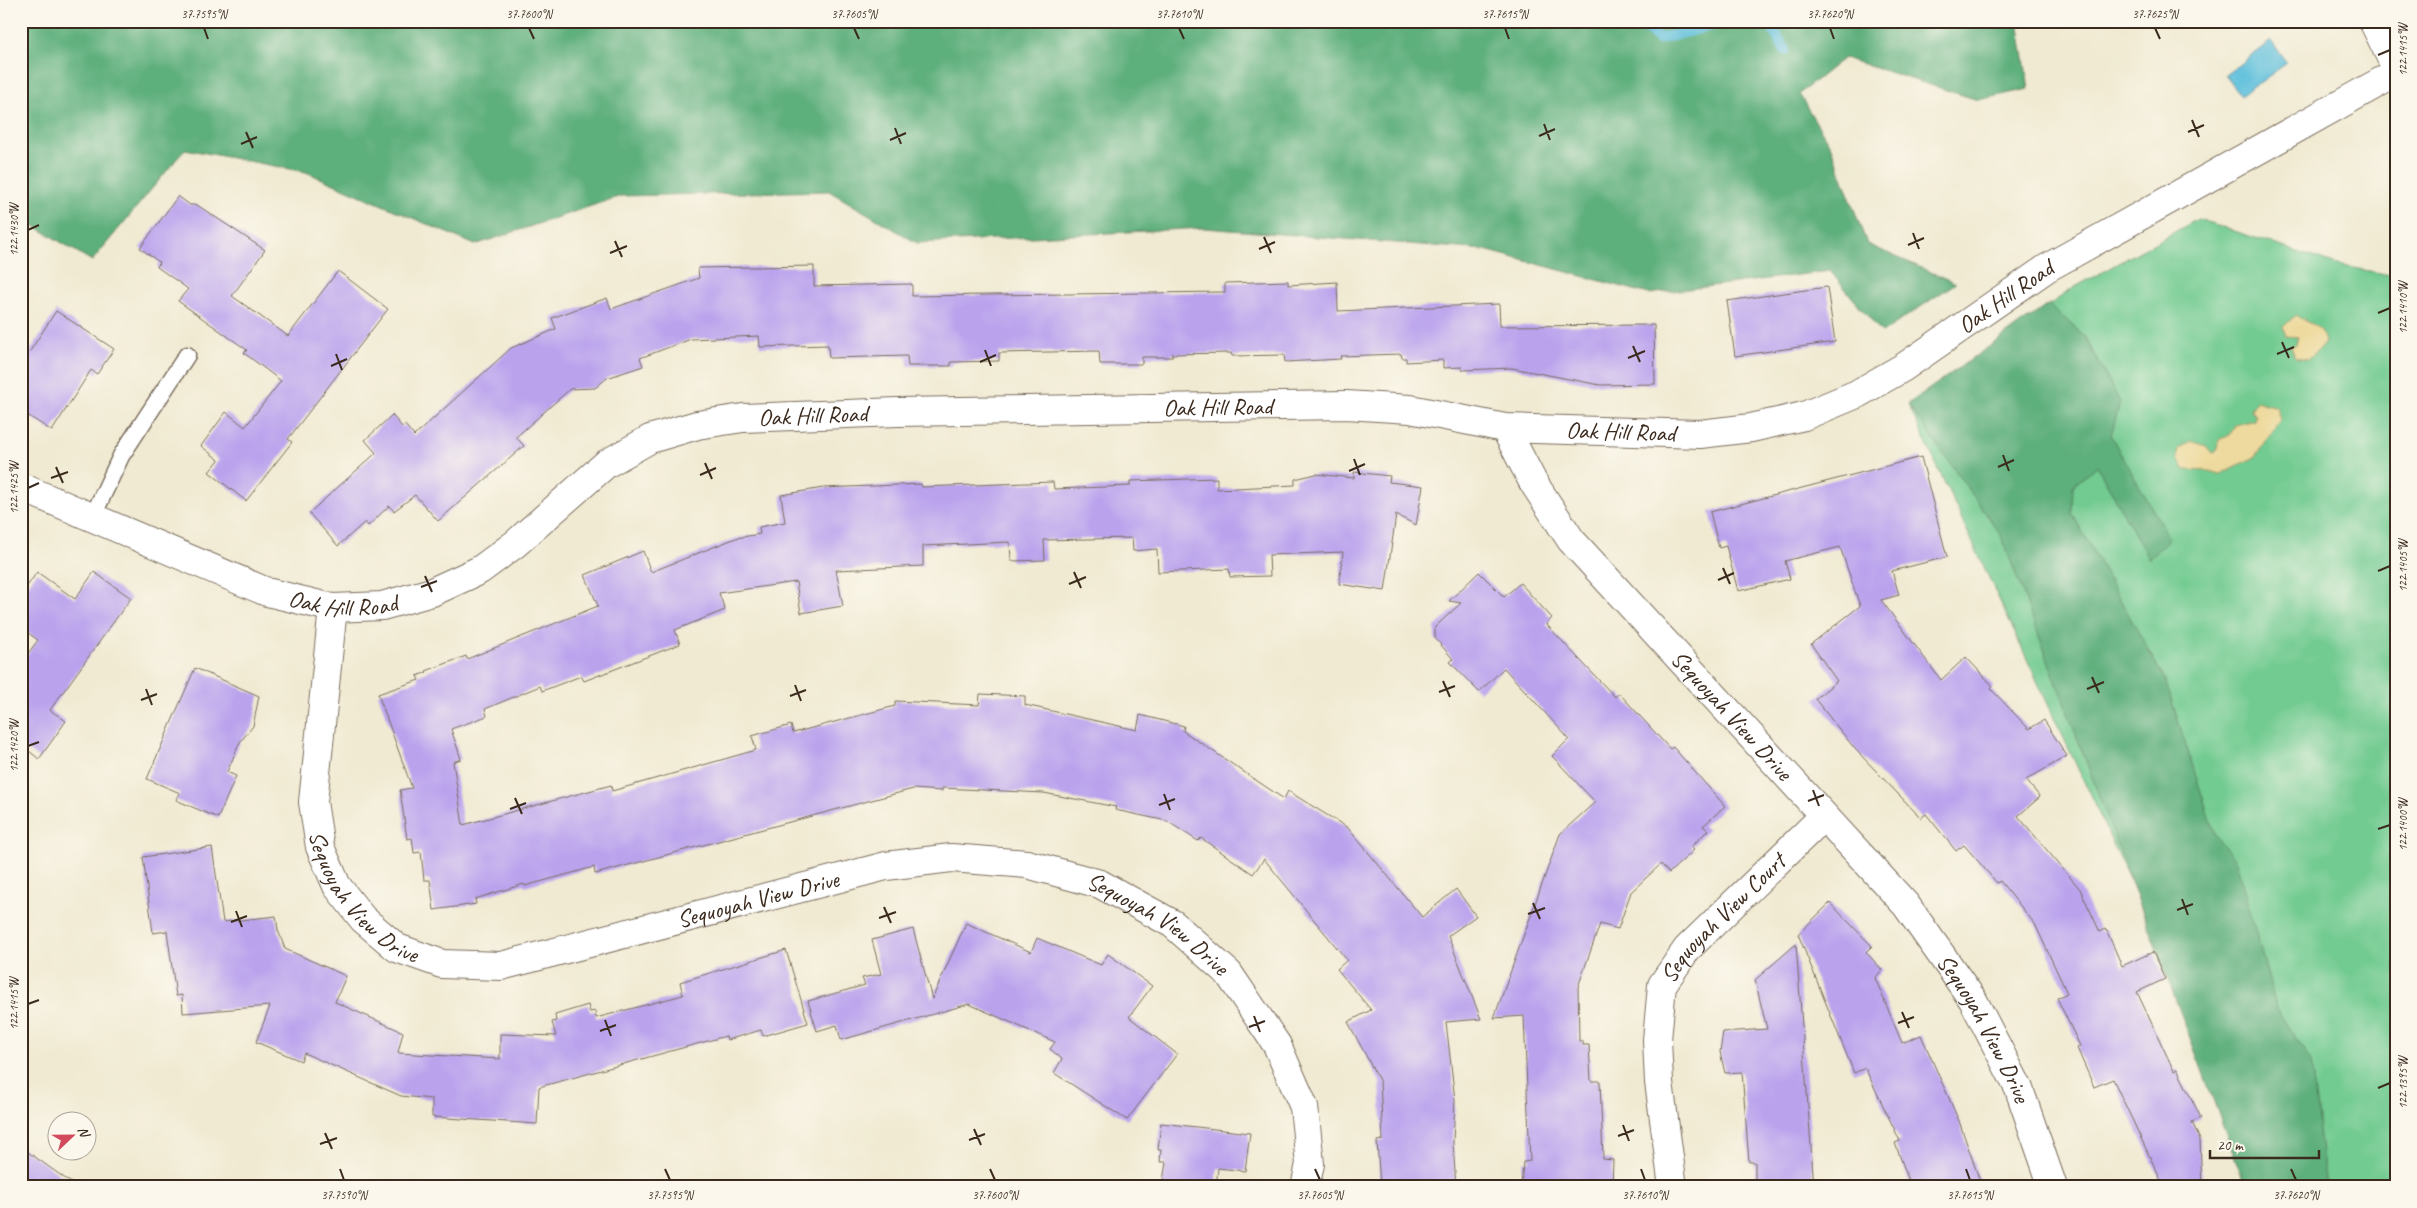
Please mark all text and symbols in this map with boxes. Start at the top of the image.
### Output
text: 37.7595°N [181,6,228,22]
text: 37.7600°N [506,6,553,22]
text: 37.7605°N [831,6,878,22]
text: 37.7610°N [1156,6,1203,22]
text: 37.7615°N [1482,6,1529,22]
text: 37.7620°N [1807,6,1854,22]
text: 37.7625°N [2132,6,2179,22]
text: 122.1415°W [2395,22,2411,76]
text: 122.1430°W [6,202,22,256]
street label: Oak Hill Road [1952,251,2062,340]
text: 122.1410°W [2395,280,2411,334]
street label: Oak Hill Road [1163,391,1276,423]
street label: Oak Hill Road [758,398,872,432]
street label: Oak Hill Road [1566,415,1679,448]
text: 122.1425°W [6,460,22,514]
text: 122.1405°W [2395,538,2411,592]
street label: Oak Hill Road [286,583,404,625]
street label: Sequoyah View Drive [1665,644,1800,788]
text: 122.1420°W [6,718,22,772]
text: 122.1400°W [2395,797,2411,851]
street label: Sequoyah View Drive [303,829,424,970]
street label: Sequoyah View Court [1653,845,1794,988]
street label: Sequoyah View Drive [674,863,844,935]
street label: Sequoyah View Drive [1084,866,1237,983]
street label: Sequoyah View Drive [1930,948,2038,1108]
text: 122.1415°W [6,976,22,1030]
text: 122.1395°W [2395,1055,2411,1109]
north arrow [48,1110,98,1160]
text: N [74,1124,94,1141]
scale bar [2210,1128,2318,1160]
text: 20 m [2217,1136,2244,1155]
text: 37.7590°N [321,1187,368,1203]
text: 37.7595°N [647,1187,694,1203]
text: 37.7600°N [972,1187,1019,1203]
text: 37.7605°N [1297,1187,1344,1203]
text: 37.7610°N [1622,1187,1669,1203]
text: 37.7615°N [1947,1187,1994,1203]
text: 37.7620°N [2273,1187,2320,1203]

